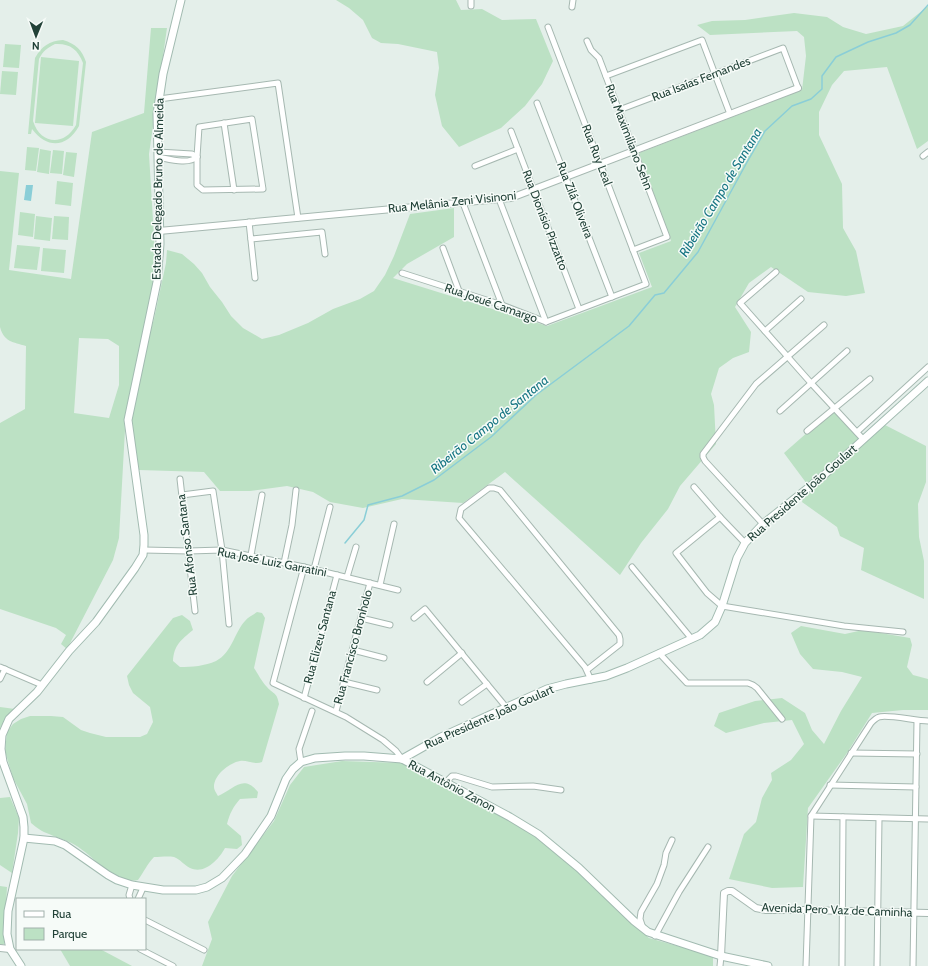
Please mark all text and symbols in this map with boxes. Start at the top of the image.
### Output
north arrow [16,16,56,56]
text: N [32,39,40,53]
street label: Rua Isaías Fernandes [650,53,752,104]
street label: Rua Maximiliano Sehn [602,82,657,192]
street label: Estrada Delegado Bruno de Almeida [148,98,167,280]
street label: Rua Ruy Leal [579,122,616,188]
water label: Ribeirão Campo de Santana [675,125,765,259]
street label: Rua Zilá Oliveira [554,159,597,240]
street label: Rua Dionísio Pizzatto [519,167,572,273]
street label: Rua Melânia Zeni Visinoni [387,187,517,216]
street label: Rua Josué Camargo [443,280,540,326]
water label: Ribeirão Campo de Santana [427,371,551,477]
street label: Rua Presidente João Goulart [744,441,859,544]
street label: Rua Afonso Santana [173,493,200,597]
street label: Rua José Luiz Garratini [216,544,328,579]
street label: Rua Elizeu Santana [300,588,339,685]
street label: Rua Francisco Bronholo [330,588,375,706]
street label: Rua Presidente João Goulart [422,681,556,752]
street label: Rua Antônio Zanon [406,756,499,815]
legend [16,898,146,950]
street label: Avenida Pero Vaz de Caminha [761,899,913,920]
text: Rua [52,906,71,921]
text: Parque [52,926,87,941]

